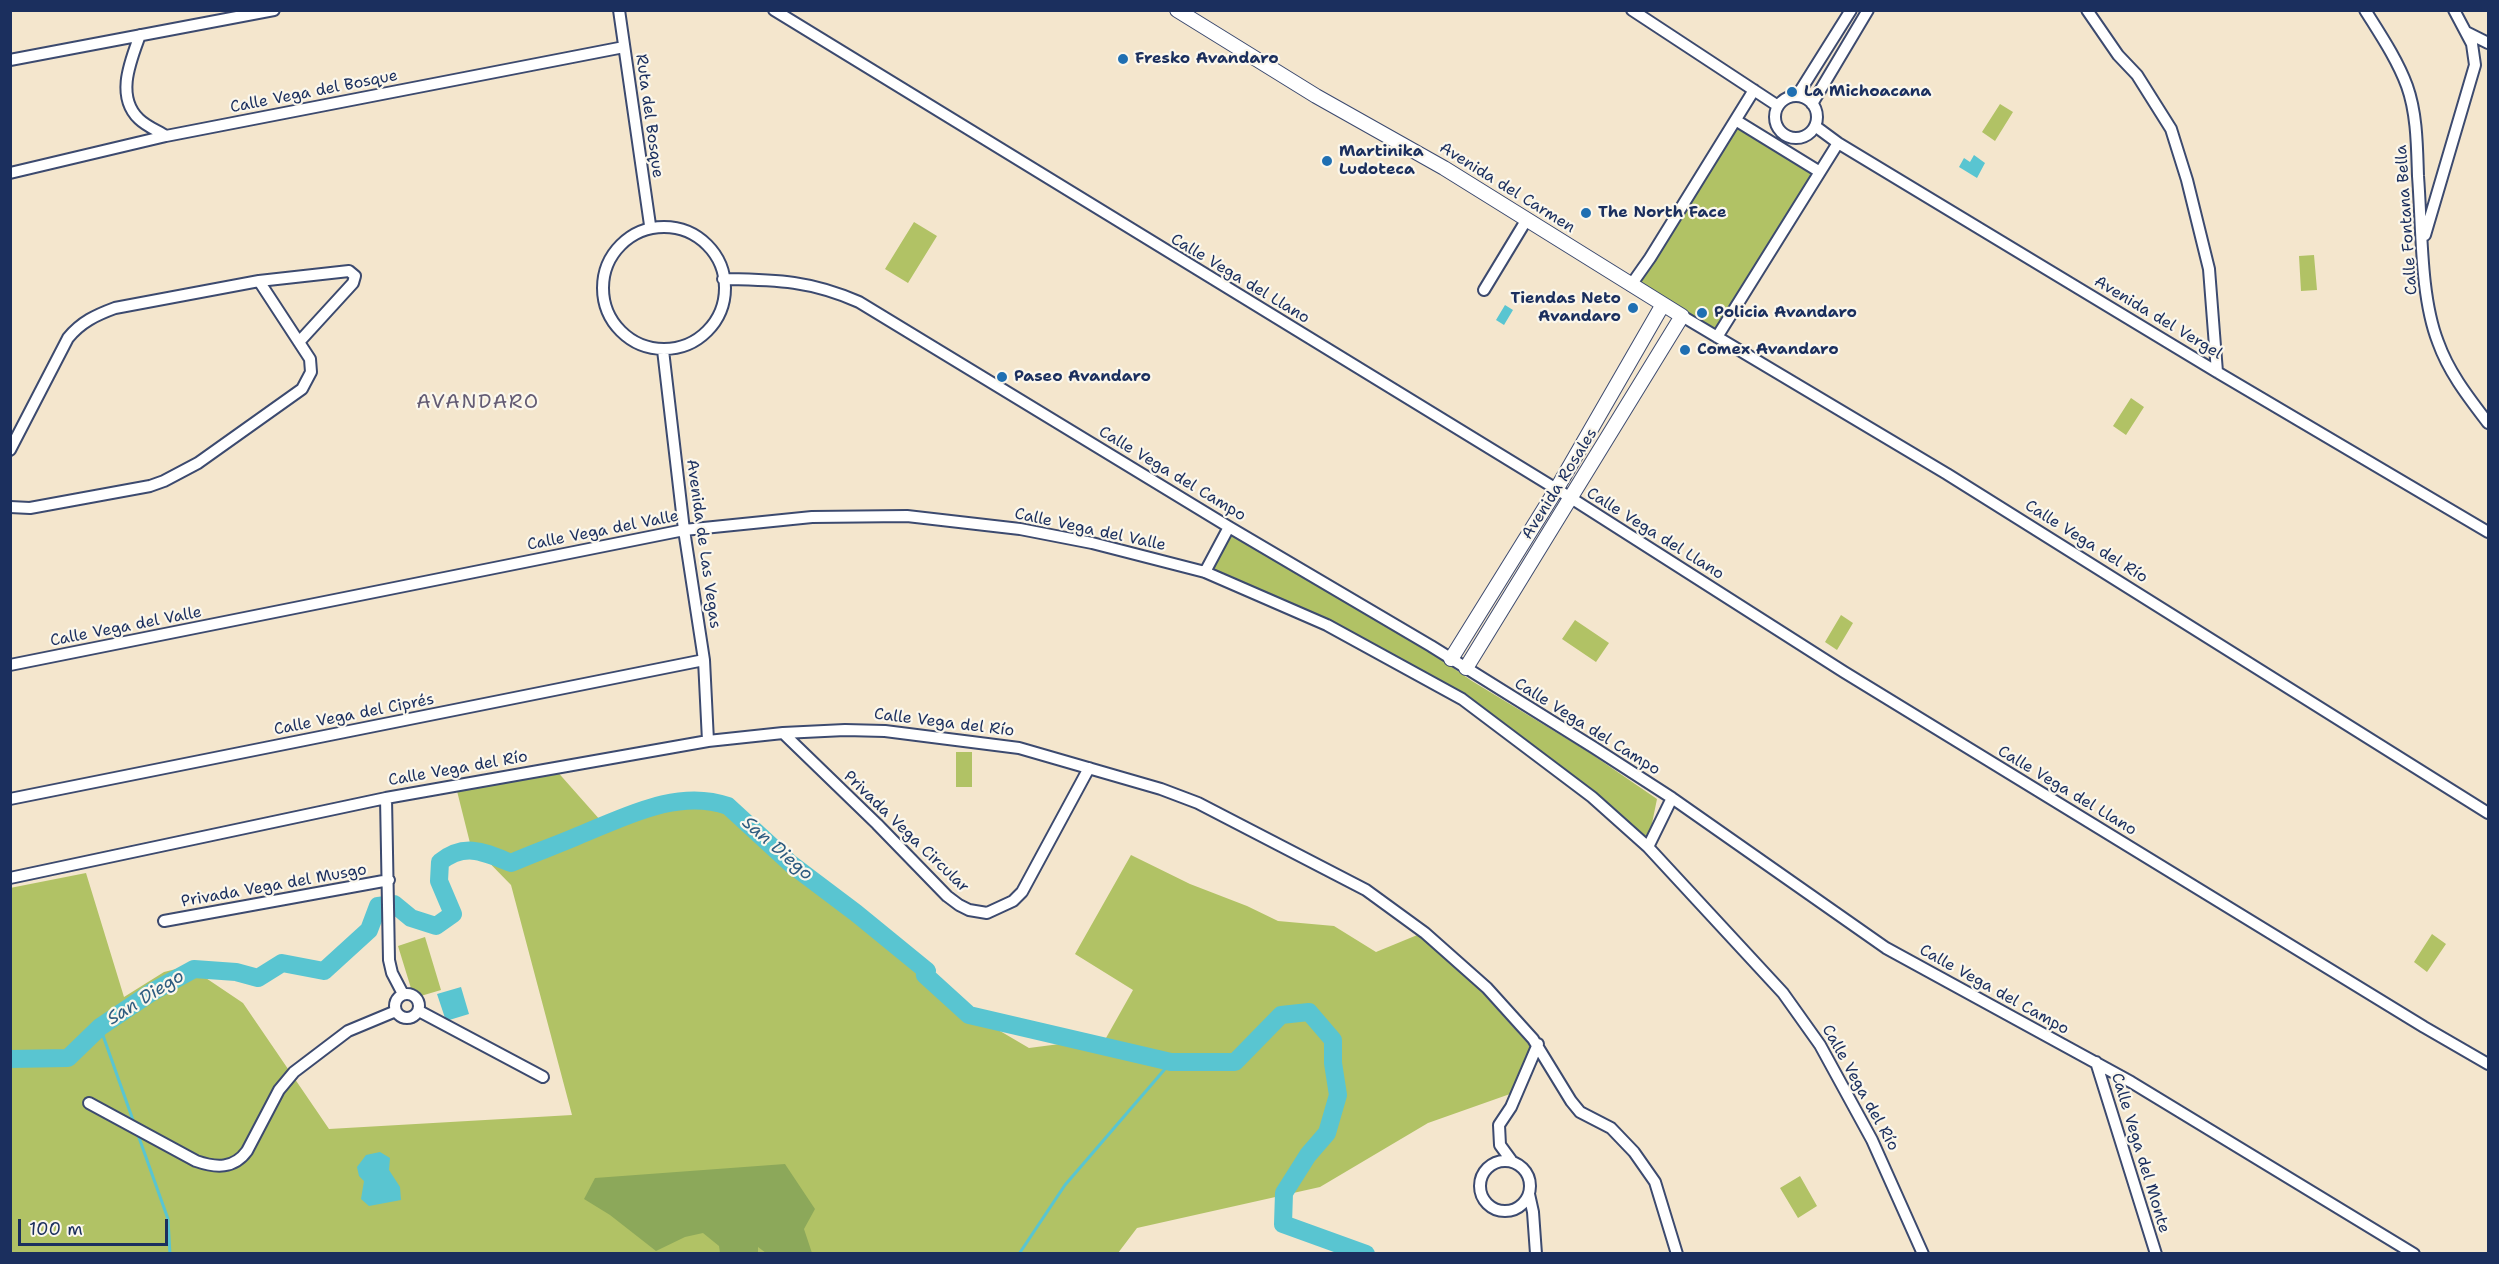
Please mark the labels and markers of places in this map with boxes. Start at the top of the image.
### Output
place label: Fresko Avandaro [1135,49,1279,69]
marker: Fresko Avandaro [1116,52,1130,66]
place label: La Michoacana [1804,82,1931,102]
marker: La Michoacana [1785,85,1799,99]
place label: Martinika Ludoteca [1339,142,1424,180]
marker: Martinika Ludoteca [1320,154,1334,168]
place label: The North Face [1598,203,1727,223]
marker: The North Face [1579,206,1593,220]
place label: Tiendas Neto Avandaro [1510,289,1621,327]
marker: Tiendas Neto Avandaro [1626,301,1640,315]
place label: Policia Avandaro [1714,303,1857,323]
marker: Policia Avandaro [1695,306,1709,320]
place label: Comex Avandaro [1697,340,1839,360]
marker: Comex Avandaro [1678,343,1692,357]
place label: Paseo Avandaro [1014,367,1151,387]
marker: Paseo Avandaro [995,370,1009,384]

